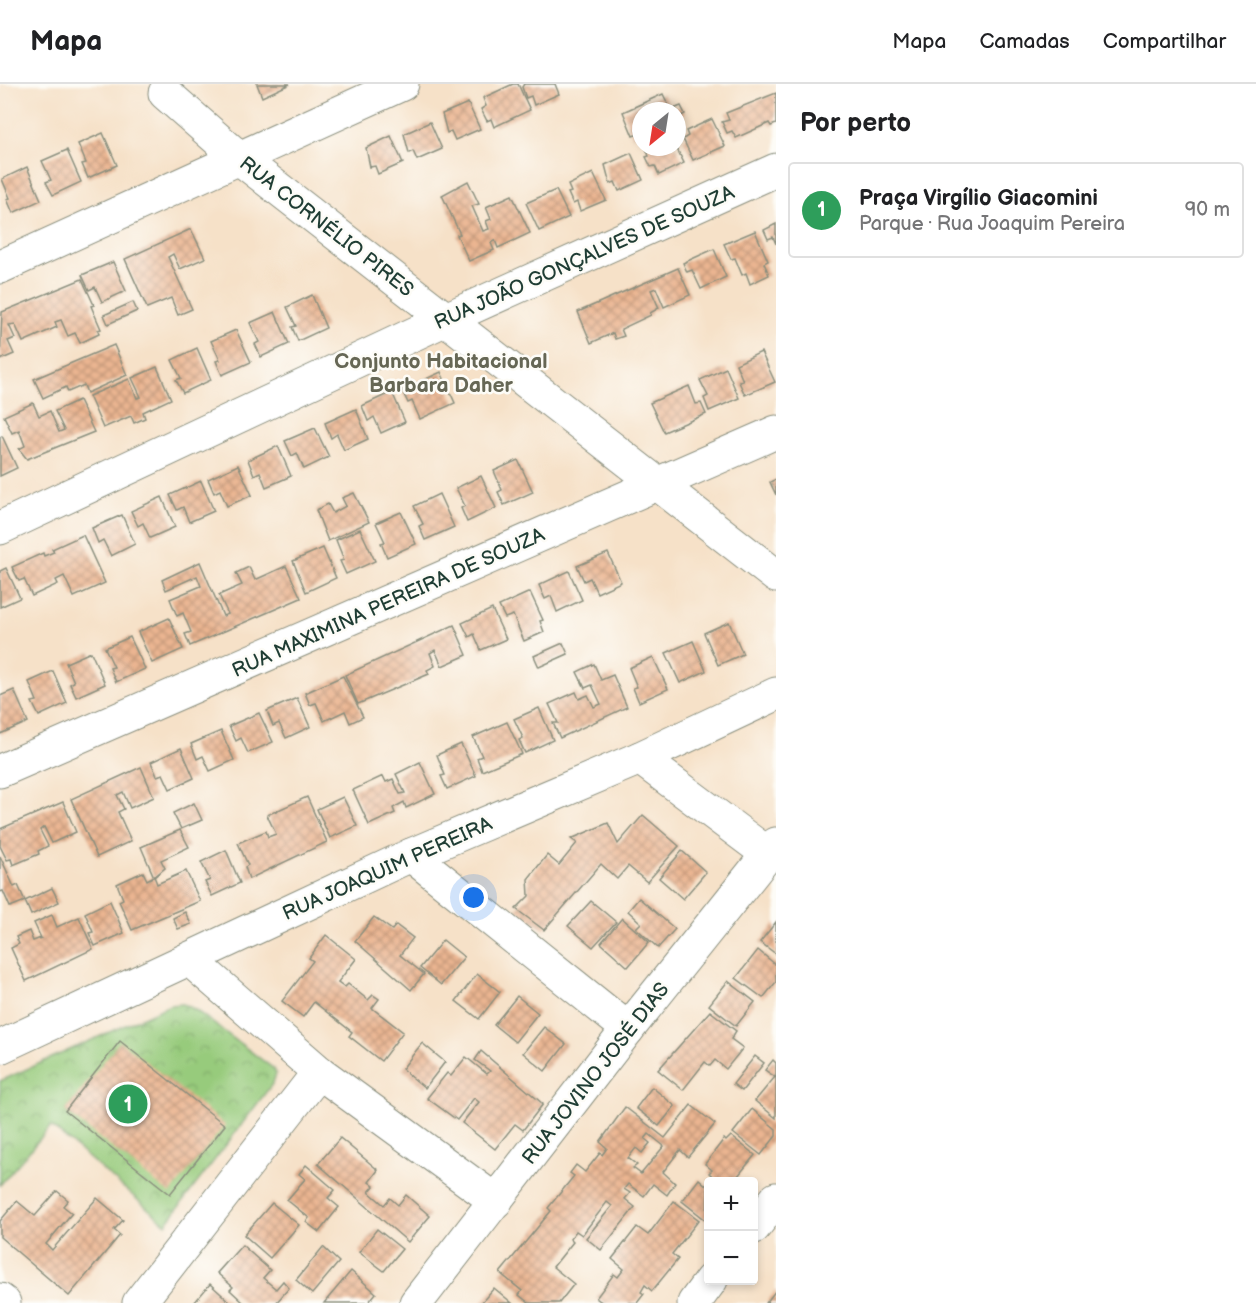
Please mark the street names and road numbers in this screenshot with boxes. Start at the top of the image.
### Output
street label: RUA CORNÉLIO PIRES [235,151,419,302]
street label: RUA JOÃO GONÇALVES DE SOUZA [431,180,739,335]
street label: RUA MAXIMINA PEREIRA DE SOUZA [228,523,549,683]
street label: RUA JOAQUIM PEREIRA [279,812,497,926]
street label: RUA JOVINO JOSÉ DIAS [516,977,674,1169]

